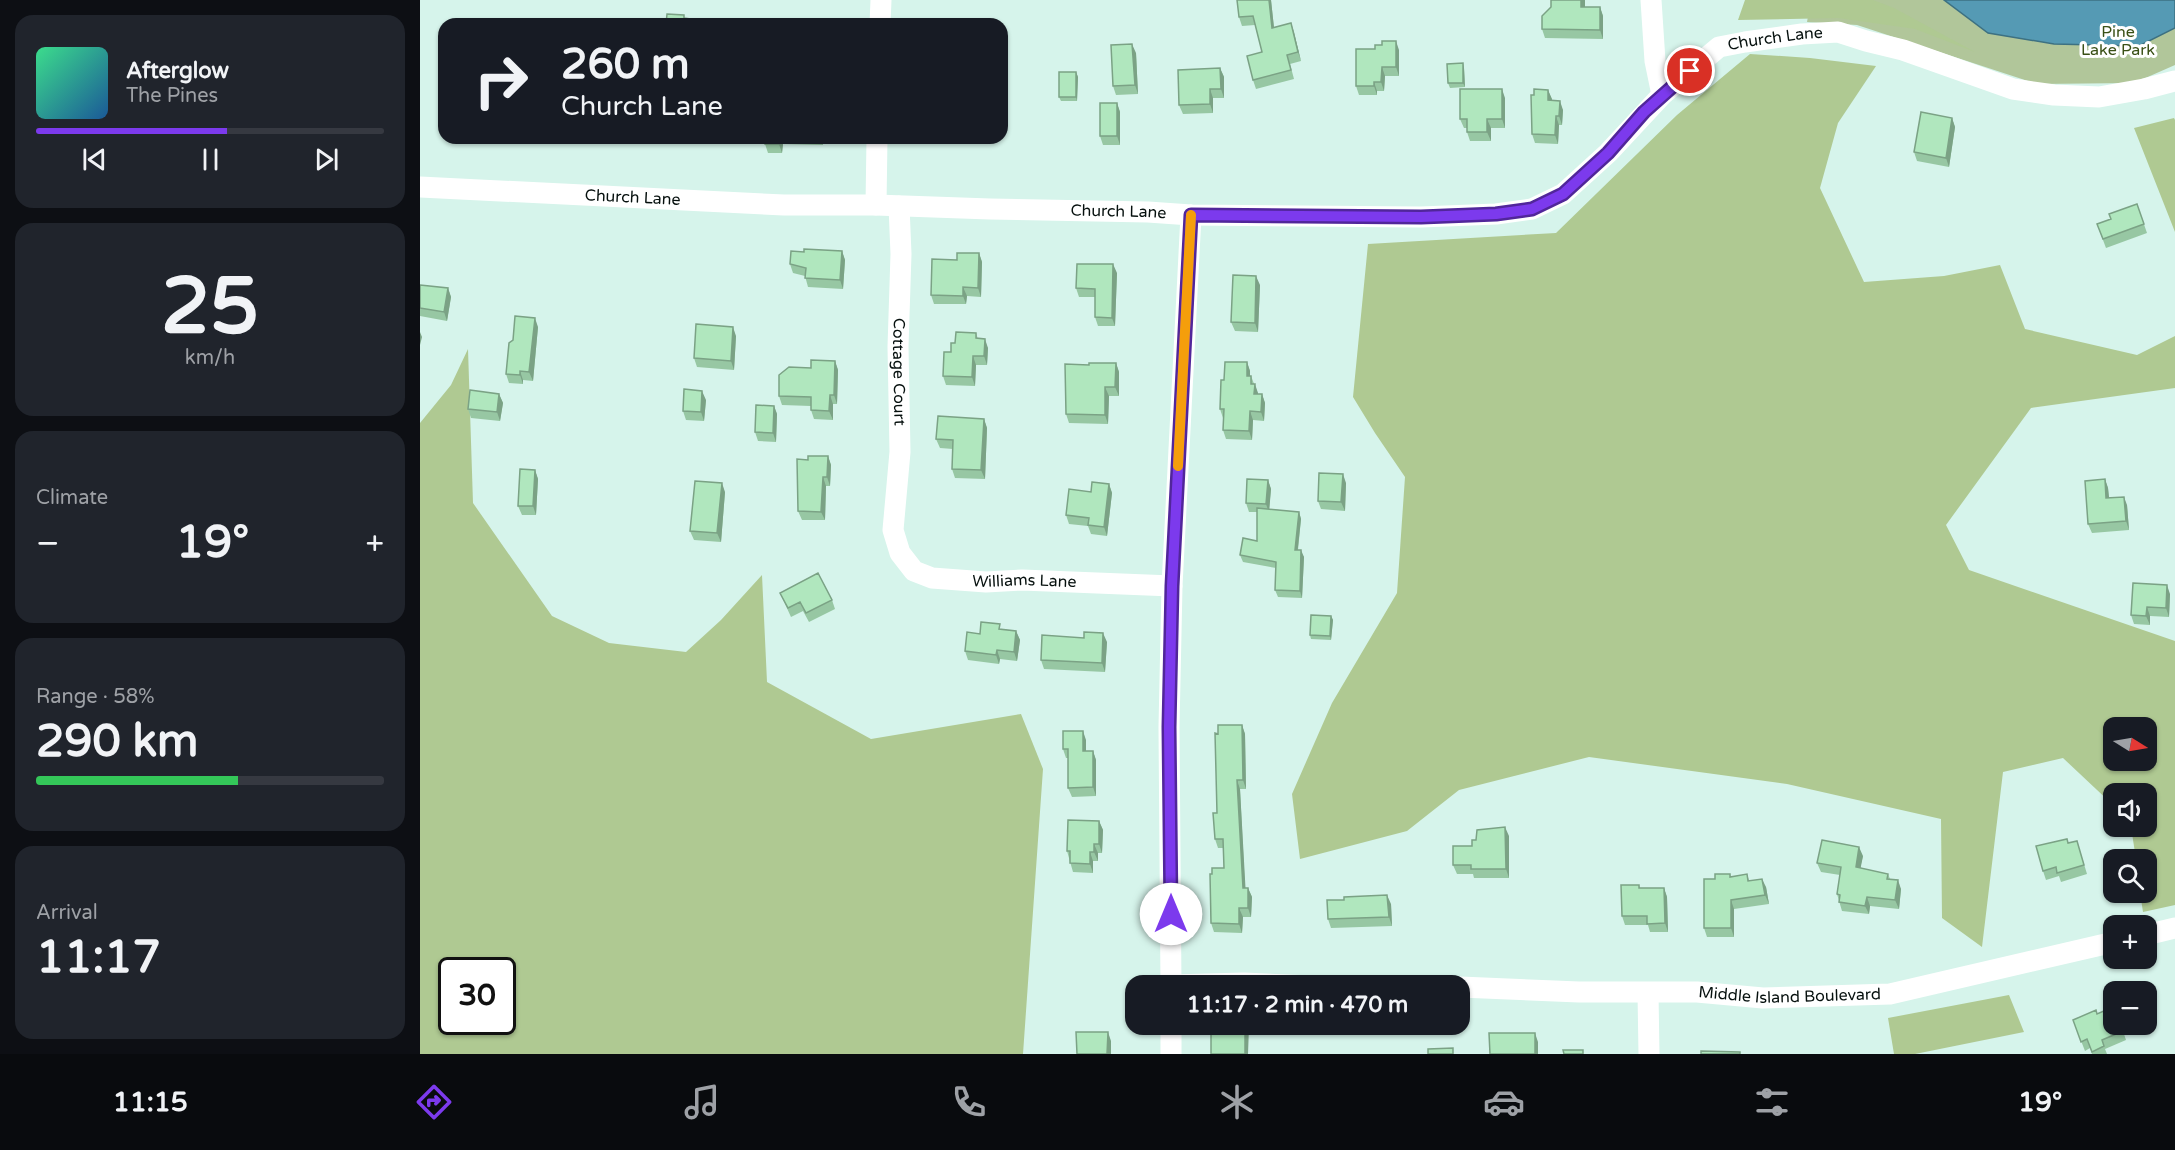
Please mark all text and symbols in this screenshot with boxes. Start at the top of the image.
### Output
park label: Pine Lake Park [2081,22,2155,60]
street label: Church Lane [1726,23,1823,55]
text: 260 m [561,39,690,90]
icon: right [462,42,540,120]
pin [1664,45,1715,96]
icon: arrive [1673,54,1706,87]
text: Afterglow [126,58,229,84]
text: The Pines [126,84,218,108]
text: Church Lane [561,90,723,123]
icon: previous [78,143,111,176]
icon: pause [194,143,227,176]
icon: next [310,143,343,176]
street label: Church Lane [584,185,681,210]
street label: Church Lane [1070,201,1167,223]
text: 25 [161,260,259,354]
street label: Cottage Court [888,318,909,426]
text: km/h [185,346,235,370]
text: Climate [36,486,108,510]
text: 19° [176,516,249,570]
text: − [36,524,60,563]
text: + [365,524,384,563]
street label: Williams Lane [971,570,1077,592]
text: Range · 58% [36,685,155,709]
text: 290 km [36,715,198,769]
north arrow [2103,717,2157,771]
map controls [2103,717,2157,1035]
button: sound [2103,783,2157,837]
button: search [2103,849,2157,903]
position arrow [1139,882,1203,946]
text: Arrival [36,901,98,925]
button: + [2103,915,2157,969]
text: 11:17 [36,931,161,985]
speed limit sign: 30 [438,957,516,1035]
button: − [2103,981,2157,1035]
street label: Middle Island Boulevard [1698,982,1881,1008]
text: 11:17 · 2 min · 470 m [1187,992,1408,1018]
icon: directions [413,1081,455,1123]
icon: music [681,1081,723,1123]
icon: phone [948,1081,990,1123]
icon: climate [1216,1081,1258,1123]
icon: car [1483,1081,1525,1123]
icon: filters [1751,1081,1793,1123]
text: 11:15 [113,1086,188,1119]
text: 19° [2018,1086,2062,1119]

